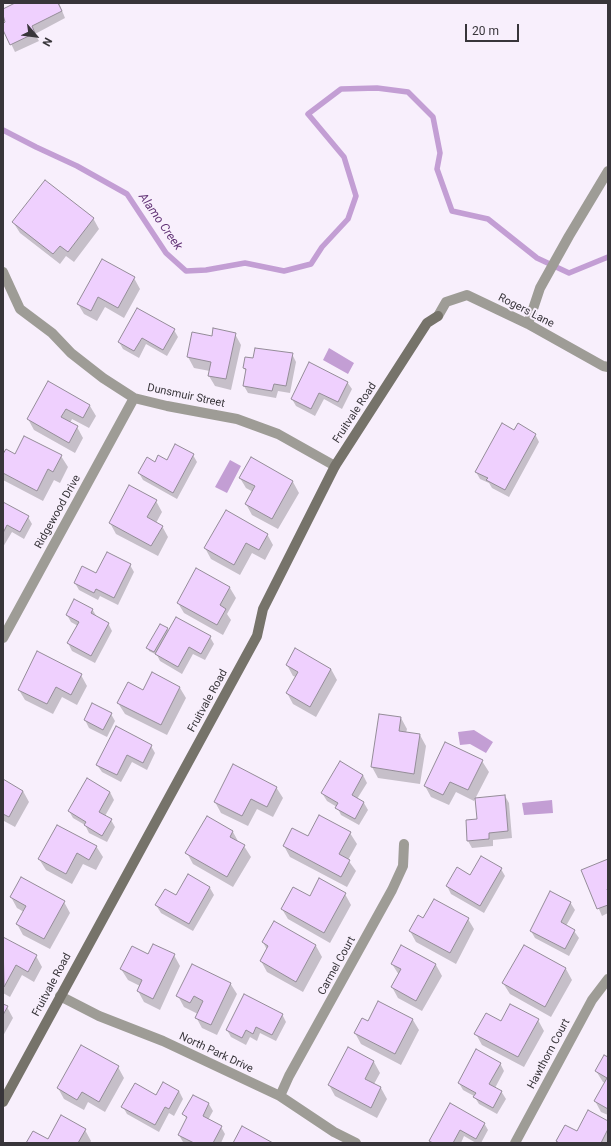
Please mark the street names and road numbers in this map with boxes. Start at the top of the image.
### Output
street label: Rogers Lane [496,291,556,331]
street label: Fruitvale Road [330,380,380,446]
street label: Dunsmuir Street [146,381,226,411]
street label: Ridgewood Drive [32,473,84,551]
street label: Fruitvale Road [185,667,231,735]
street label: Carmel Court [316,934,358,998]
street label: Fruitvale Road [30,951,74,1019]
street label: Hawthorn Court [525,1017,573,1091]
street label: North Park Drive [177,1030,255,1076]

